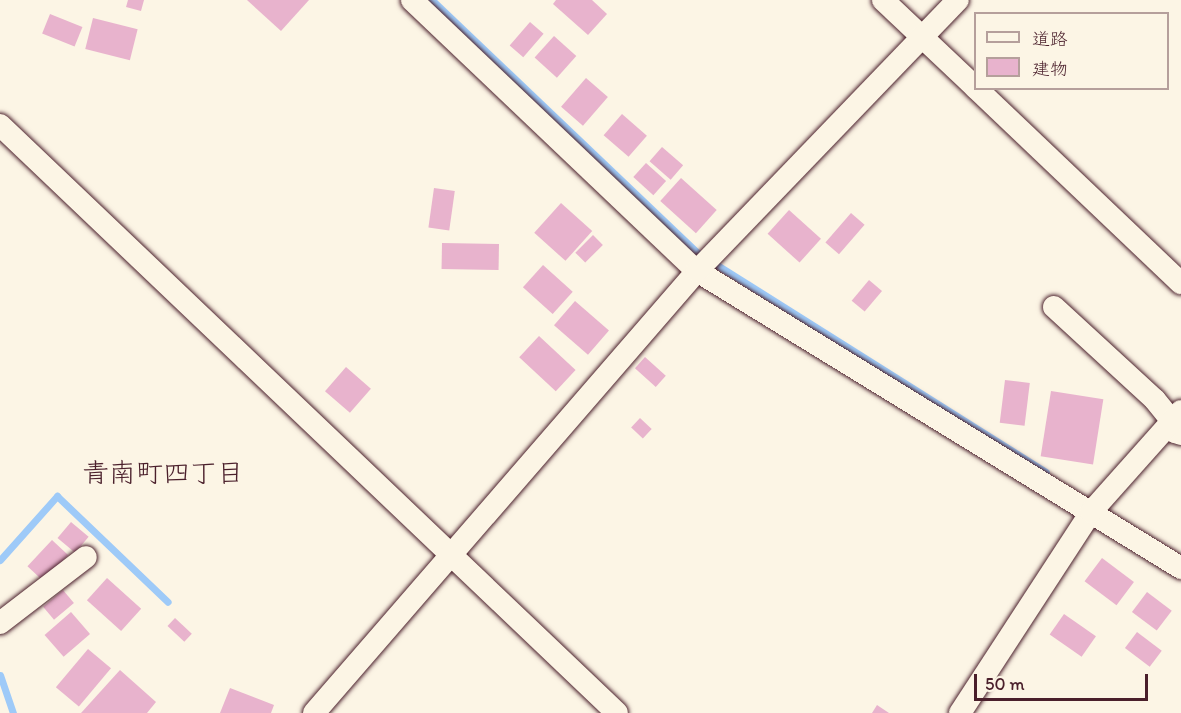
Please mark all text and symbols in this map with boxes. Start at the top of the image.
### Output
legend [974,12,1169,90]
text: 道路 [1032,28,1068,50]
text: 建物 [1032,58,1068,80]
district label: 青南町四丁目 [82,457,244,489]
scale bar [977,662,1151,700]
text: 50 m [985,673,1025,695]

